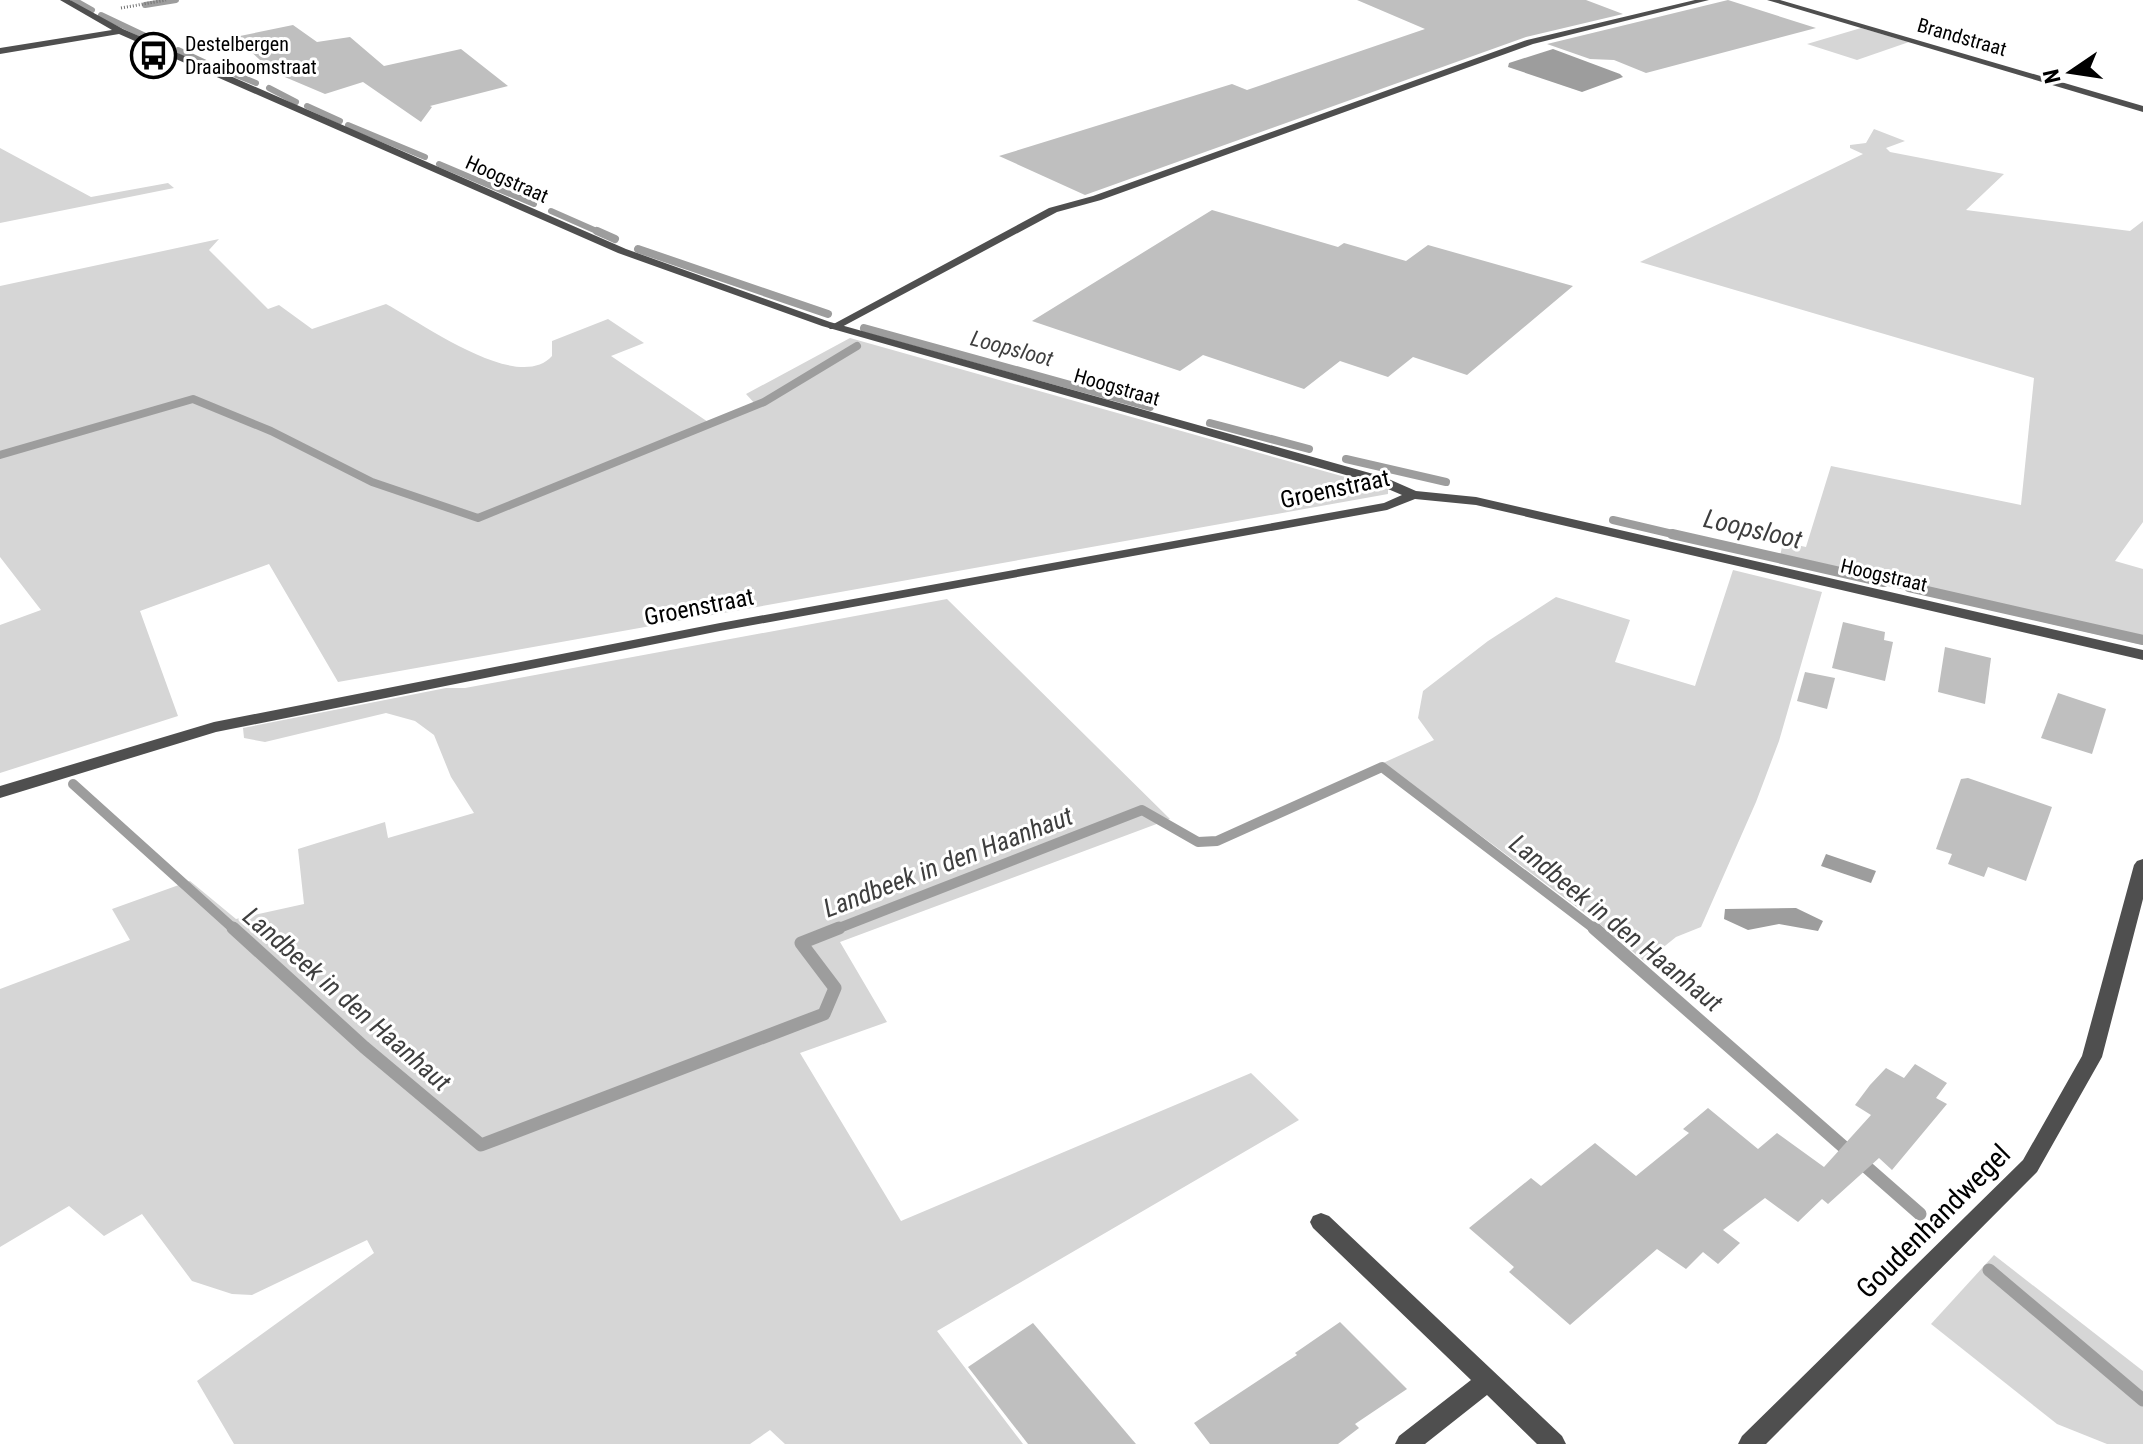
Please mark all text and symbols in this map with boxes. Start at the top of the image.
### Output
street label: Brandstraat [1915,13,2009,61]
bus stop icon: Destelbergen Draaiboomstraat [130,31,178,79]
place label: Destelbergen Draaiboomstraat [185,32,317,79]
north arrow [2031,32,2111,112]
text: N [2038,67,2066,86]
street label: Hoogstraat [462,150,552,208]
water label: Loopsloot [968,325,1057,372]
street label: Hoogstraat [1071,363,1163,411]
street label: Groenstraat [1278,464,1392,514]
water label: Loopsloot [1701,503,1806,555]
street label: Hoogstraat [1838,553,1930,597]
street label: Groenstraat [642,583,756,631]
water label: Landbeek in den Haanhaut [819,800,1077,923]
water label: Landbeek in den Haanhaut [1504,828,1729,1018]
water label: Landbeek in den Haanhaut [237,901,457,1097]
street label: Goudenhandwegel [1850,1138,2017,1305]

